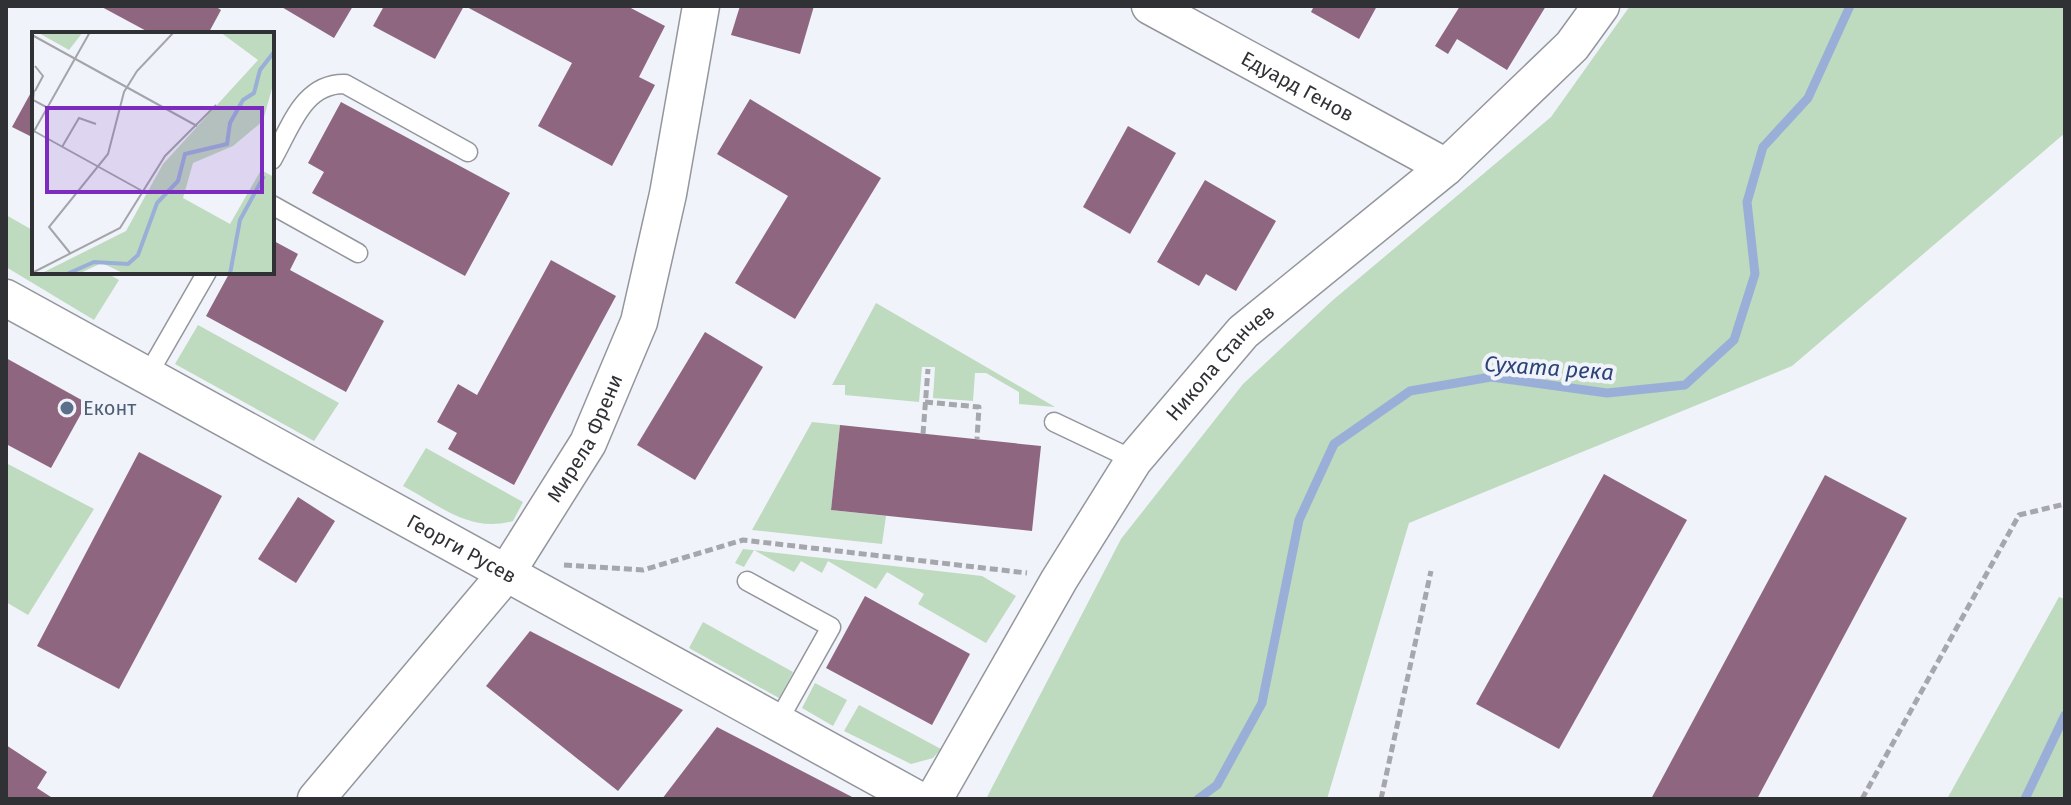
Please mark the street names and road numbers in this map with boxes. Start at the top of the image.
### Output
street label: Едуард Генов [1237,46,1358,127]
street label: Никола Станчев [1161,299,1279,425]
street label: Мирела Френи [542,371,628,507]
street label: Георги Русев [403,509,521,588]

